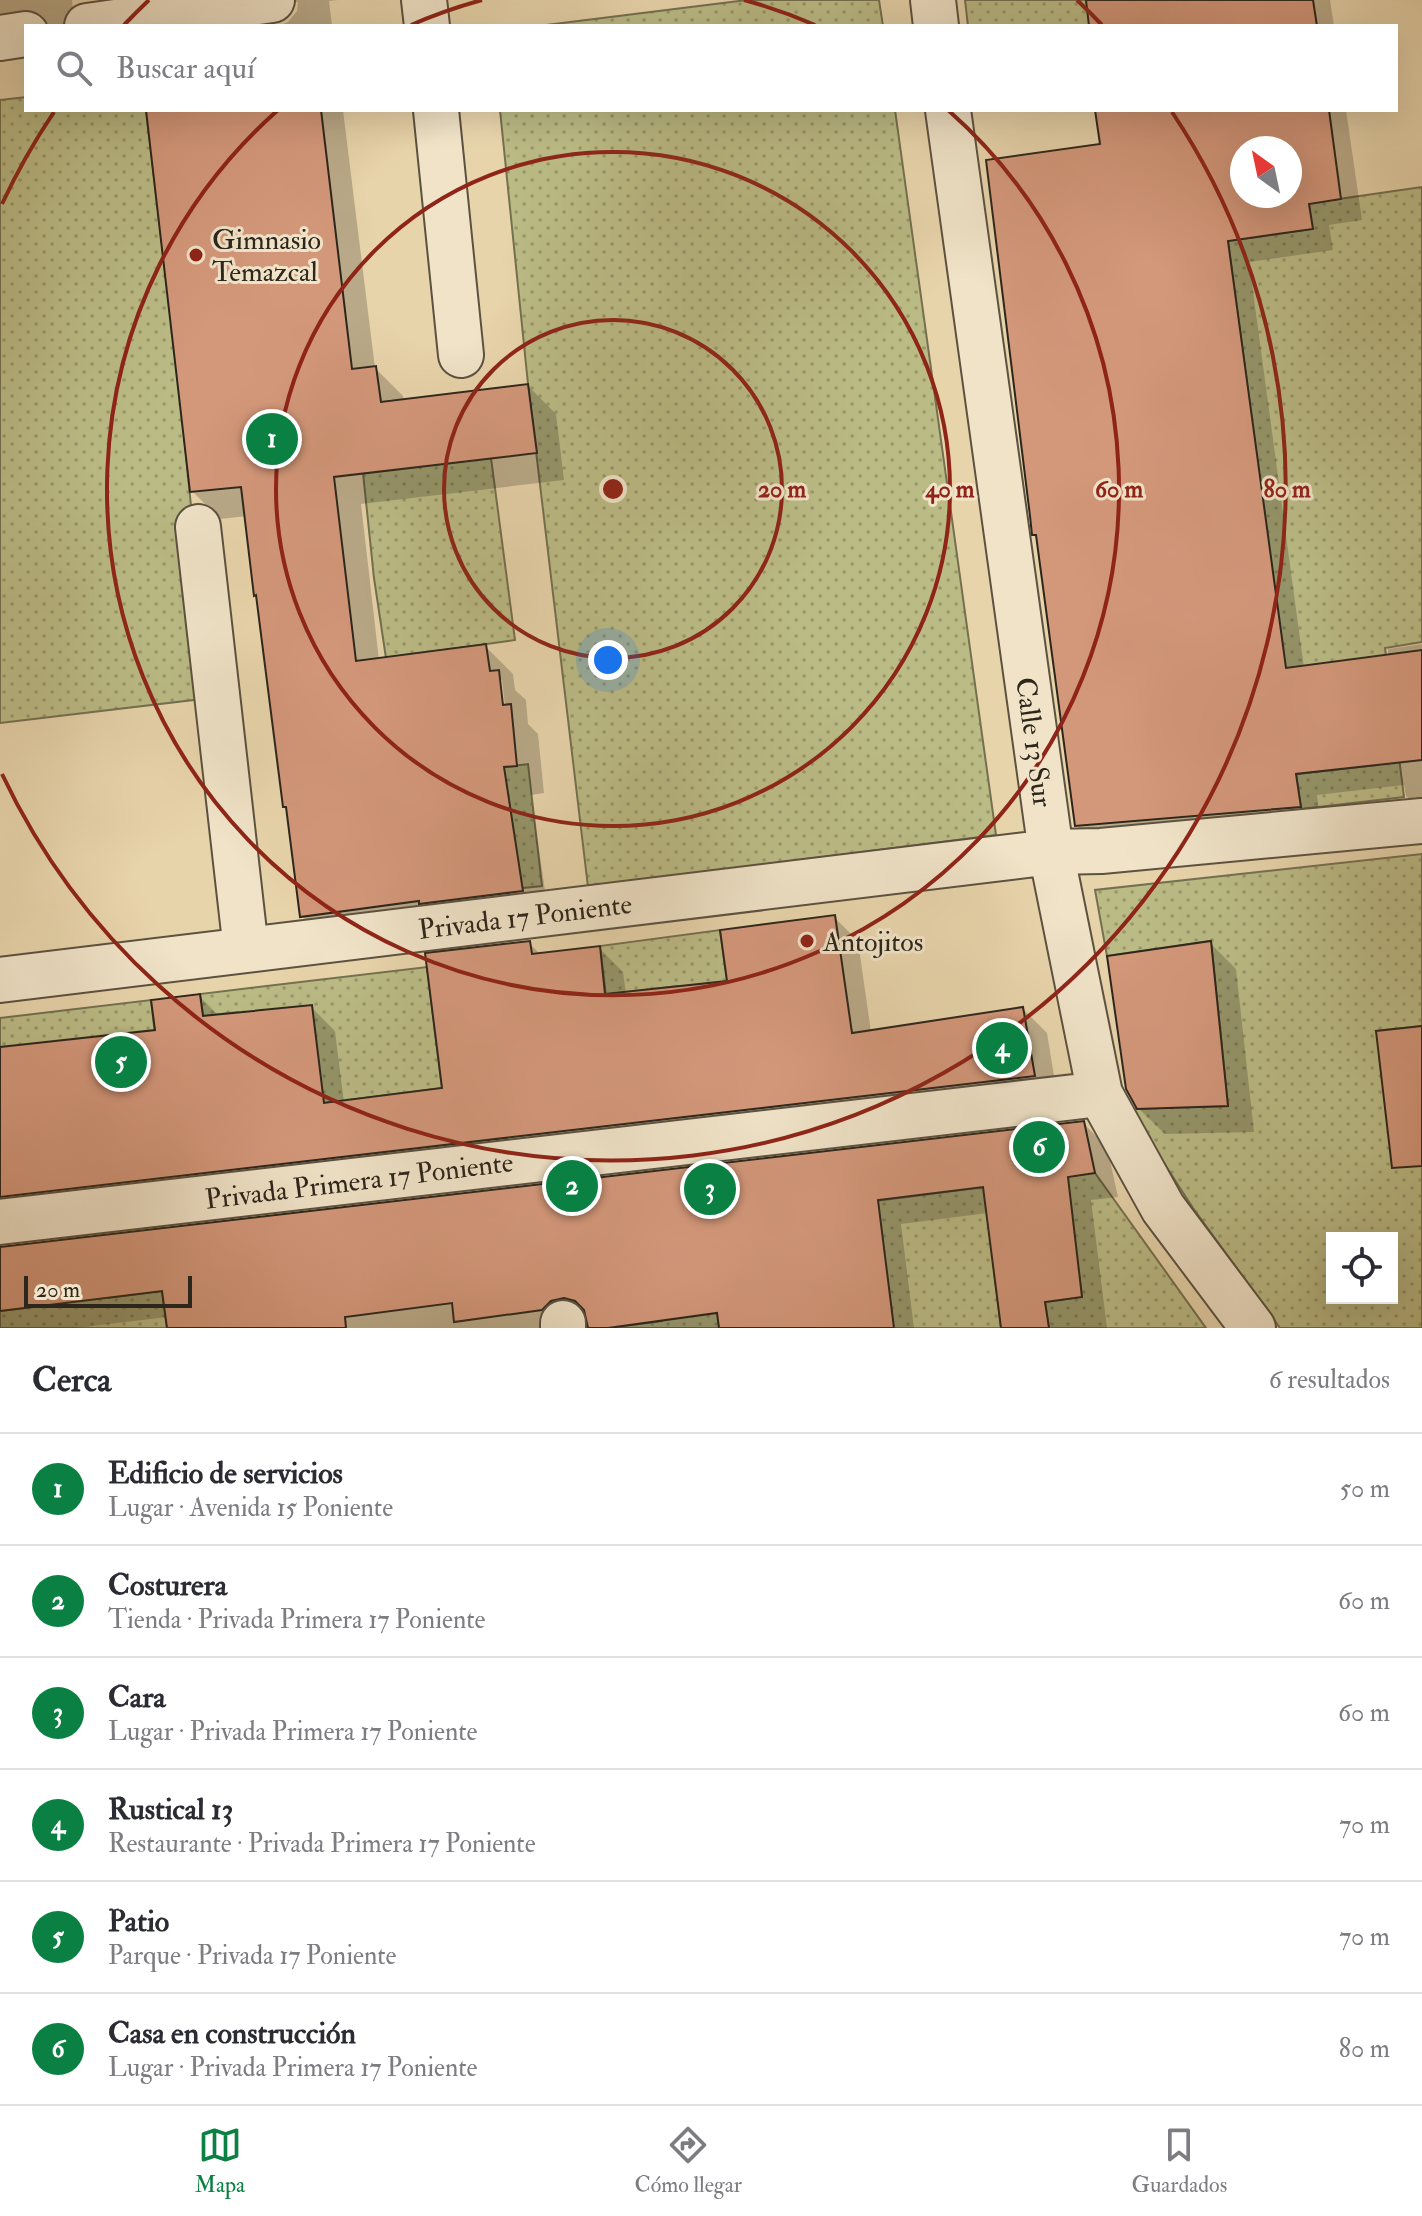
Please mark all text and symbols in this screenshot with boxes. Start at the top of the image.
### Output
search box [24,24,1398,112]
icon: search [52,46,96,90]
text: Buscar aquí [116,50,255,87]
north arrow [1230,136,1302,208]
place label: Gimnasio Temazcal [212,223,321,290]
marker: Gimnasio Temazcal [187,246,205,264]
pin: 1 [246,409,298,469]
text: 20 m [758,474,806,505]
text: 40 m [925,474,975,505]
text: 60 m [1095,474,1143,505]
text: 80 m [1263,474,1311,505]
centre of rings [599,475,627,503]
your location [588,640,628,680]
street label: Calle 13 Sur [1007,675,1060,810]
street label: Privada 17 Poniente [416,887,634,948]
place label: Antojitos [822,925,923,960]
marker: Antojitos [798,932,816,950]
pin: 4 [976,1018,1028,1078]
pin: 5 [95,1032,147,1092]
pin: 6 [1013,1117,1065,1177]
street label: Privada Primera 17 Poniente [203,1145,515,1218]
pin: 2 [546,1156,598,1216]
pin: 3 [684,1159,736,1219]
map controls [1326,1232,1398,1304]
button: locate [1326,1232,1398,1304]
scale bar [24,1272,192,1308]
text: 20 m [36,1276,80,1304]
text: Cerca [32,1359,111,1402]
text: 6 resultados [1269,1364,1390,1396]
text: Edificio de servicios [108,1455,343,1492]
text: 1 [53,1473,63,1505]
text: 50 m [1340,1473,1390,1505]
text: Lugar · Avenida 15 Poniente [108,1492,393,1524]
text: Costurera [108,1567,227,1604]
text: 2 [51,1585,65,1617]
text: 60 m [1338,1585,1390,1617]
text: Tienda · Privada Primera 17 Poniente [108,1604,485,1636]
text: Cara [108,1679,166,1716]
text: 3 [53,1697,63,1729]
text: 60 m [1338,1697,1390,1729]
text: Lugar · Privada Primera 17 Poniente [108,1716,477,1748]
text: Rustical 13 [108,1791,233,1828]
text: 4 [51,1809,65,1841]
text: 70 m [1339,1809,1390,1841]
text: Restaurante · Privada Primera 17 Poniente [108,1828,536,1860]
text: Patio [108,1903,169,1940]
text: 5 [52,1921,64,1953]
text: 70 m [1339,1921,1390,1953]
text: Parque · Privada 17 Poniente [108,1940,396,1972]
text: Casa en construcción [108,2015,356,2052]
text: 6 [51,2033,65,2065]
text: 80 m [1339,2033,1390,2065]
text: Lugar · Privada Primera 17 Poniente [108,2052,477,2084]
tab: Mapa [195,2123,245,2199]
tab: Cómo llegar [635,2123,742,2199]
tab: Guardados [1131,2123,1227,2199]

